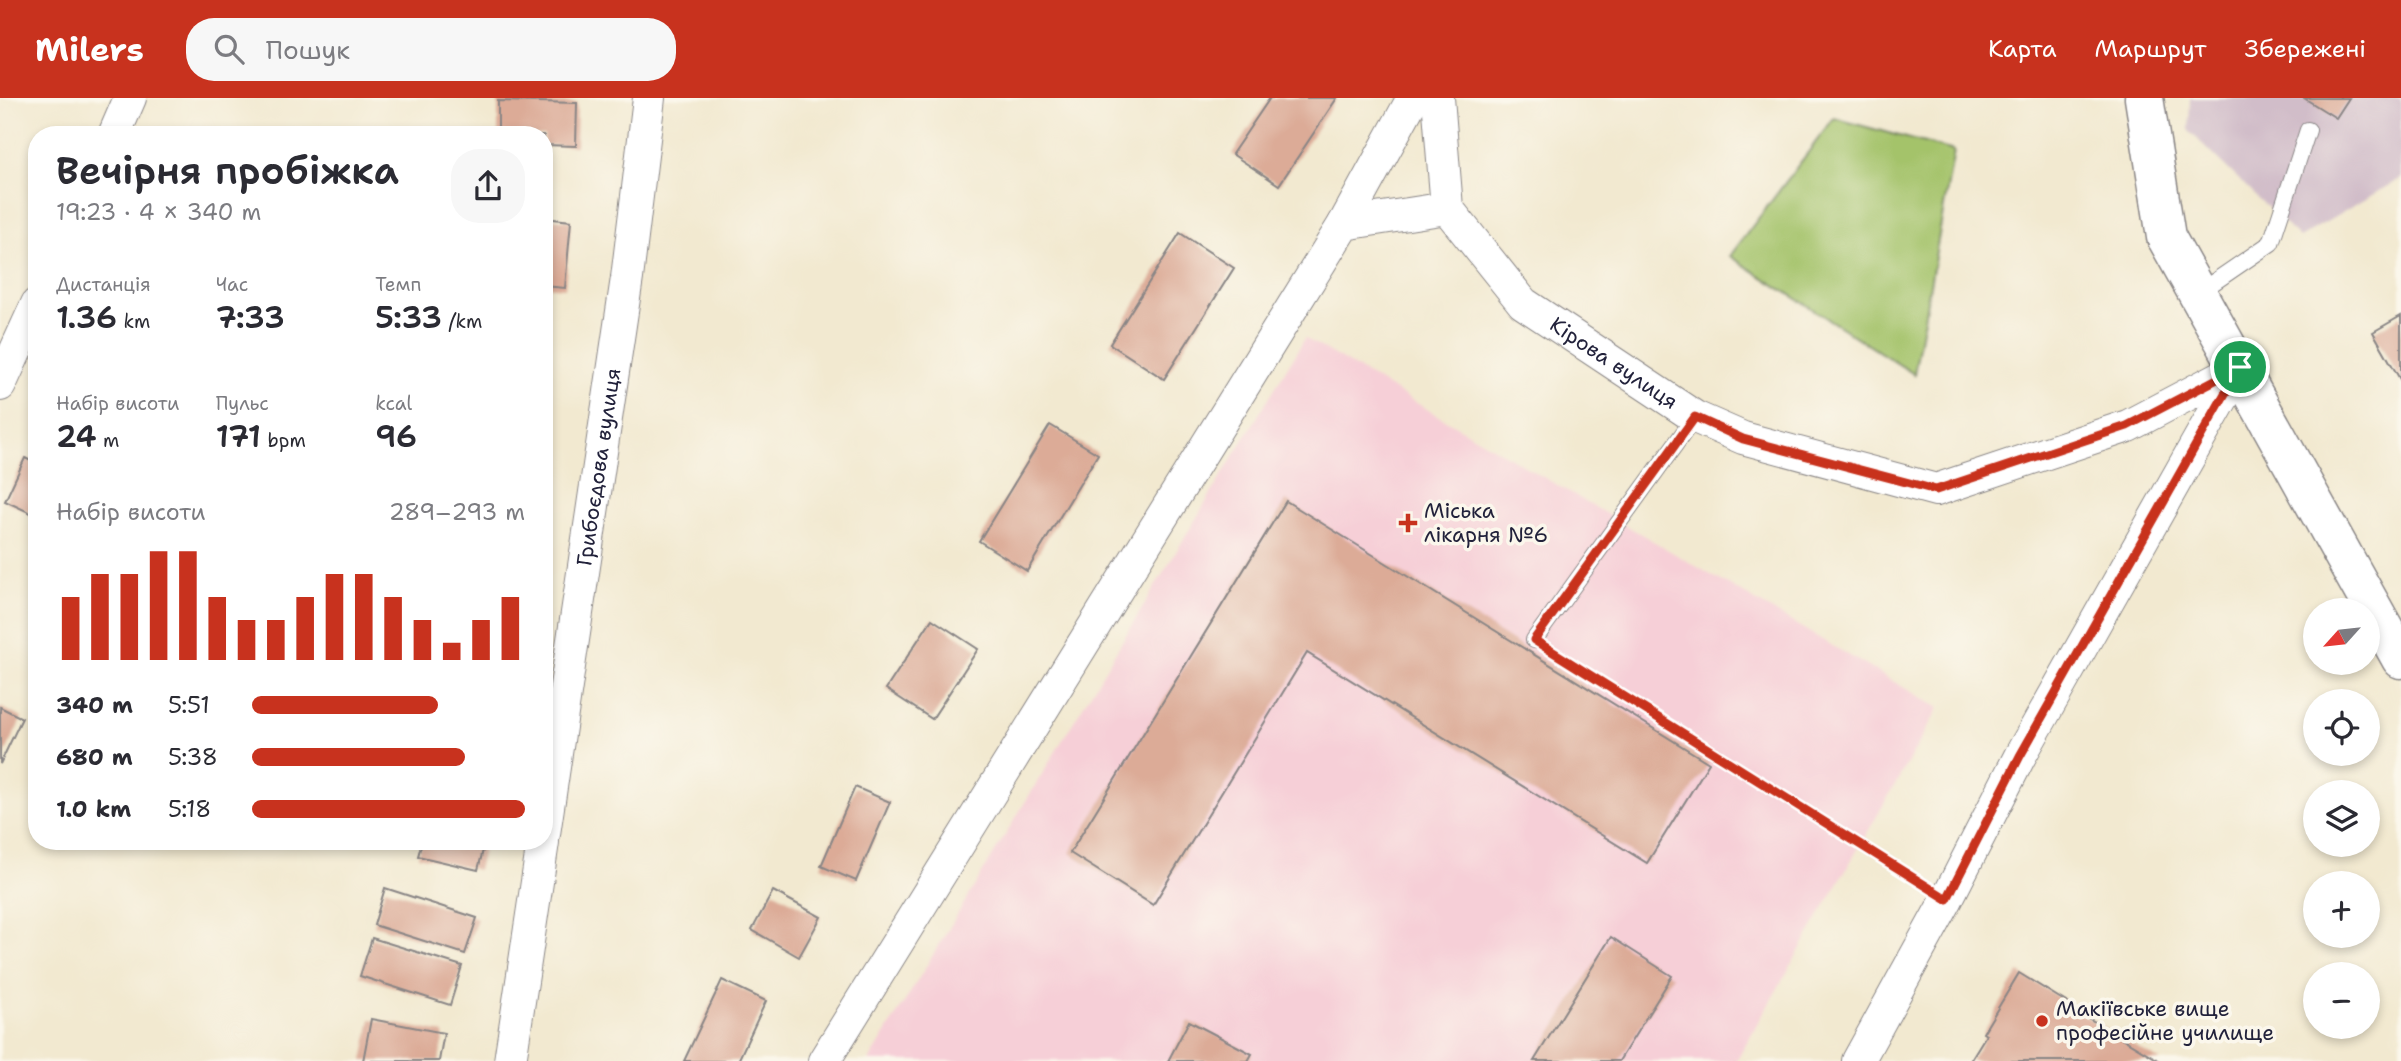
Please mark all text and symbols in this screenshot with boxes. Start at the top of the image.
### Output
search box [186,18,676,81]
text: Milers [35,27,144,72]
icon: search [210,30,248,68]
text: Пошук [266,32,350,67]
text: Карта [1988,33,2057,65]
text: Маршрут [2095,33,2207,65]
text: Збережені [2245,33,2366,65]
text: Вечірня пробіжка [56,145,399,196]
button: share [451,149,525,223]
text: 19:23 · 4 × 340 m [56,197,261,227]
text: Дистанція [56,272,151,297]
text: Час [216,272,248,297]
text: Темп [375,272,421,297]
text: 1.36 [56,297,117,338]
text: 7:33 [216,297,285,338]
text: 5:33 [375,297,442,338]
text: km [117,309,150,334]
text: /km [442,309,483,334]
street label: Кірова вулиця [1544,311,1683,416]
pin [2210,337,2270,397]
icon: arrive [2221,348,2259,386]
street label: Грибоєдова вулиця [570,366,627,568]
text: Набір висоти [56,391,180,416]
text: Пульс [216,391,269,416]
text: kcal [375,391,412,416]
text: 24 [56,416,97,457]
text: 171 [216,416,261,457]
text: 96 [375,416,417,457]
text: m [97,428,119,453]
text: bpm [261,428,306,453]
text: Набір висоти [56,497,206,527]
text: 289–293 m [389,497,525,527]
place label: Міська лікарня №6 [1424,497,1548,549]
marker: Міська лікарня №6 [1398,513,1418,533]
north arrow [2303,598,2380,676]
map controls [2303,598,2380,1039]
button: locate [2303,689,2380,766]
text: 340 m [56,690,133,720]
text: 5:51 [168,690,210,720]
text: 680 m [56,742,133,772]
text: 5:38 [168,742,218,772]
button: layers [2303,780,2380,857]
text: 1.0 km [56,794,131,824]
text: 5:18 [168,794,211,824]
button: + [2303,871,2380,948]
button: − [2303,962,2380,1039]
place label: Макіївське вище професійне училище [2056,995,2274,1047]
marker: Макіївське вище професійне училище [2034,1013,2050,1029]

